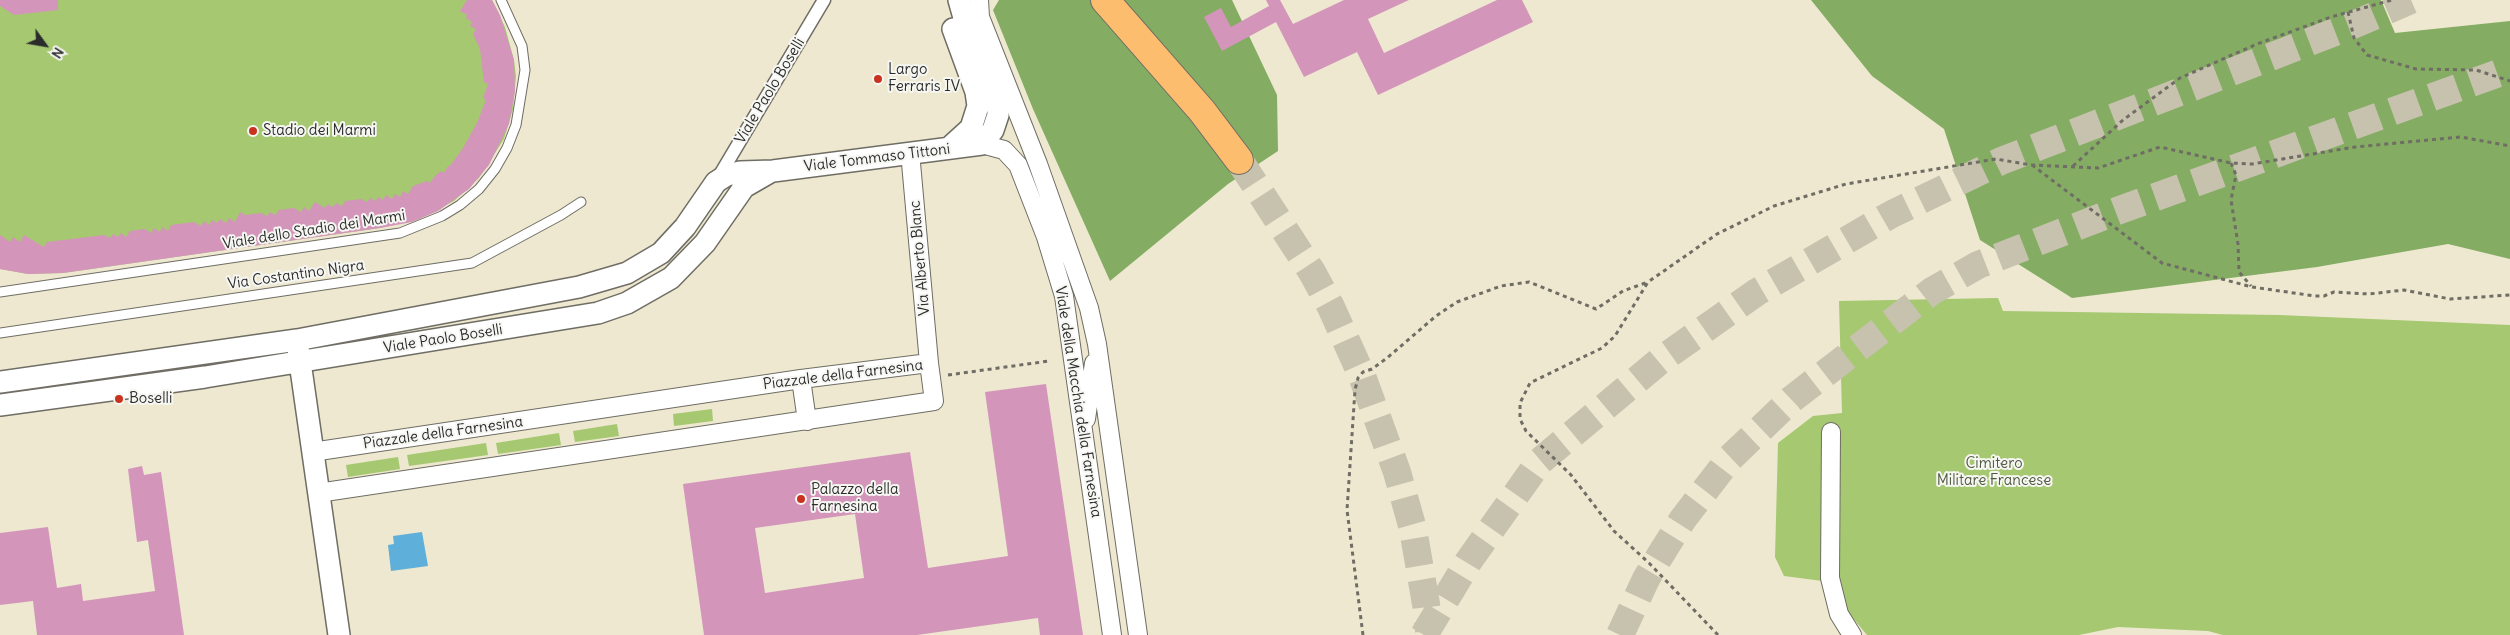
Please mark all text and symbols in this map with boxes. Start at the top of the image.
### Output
north arrow [20,20,70,70]
street label: Viale Paolo Boselli [731,35,809,147]
text: N [48,44,68,62]
place label: Largo Ferraris IV [888,61,960,96]
marker: Largo Ferraris IV [872,73,884,85]
place label: Stadio dei Marmi [263,122,376,140]
marker: Stadio dei Marmi [247,125,259,137]
street label: Viale Tommaso Tittoni [803,140,951,176]
street label: Via Alberto Blanc [906,200,934,316]
street label: Viale dello Stadio dei Marmi [221,207,407,253]
street label: Via Costantino Nigra [227,257,365,293]
street label: Viale della Macchia della Farnesina [1051,285,1105,519]
street label: Viale Paolo Boselli [382,321,504,357]
street label: Piazzale della Farnesina [762,356,924,394]
place label: Boselli [129,390,172,408]
marker: Boselli [113,393,125,405]
street label: Piazzale della Farnesina [362,413,524,453]
park label: Cimitero Militare Francese [1937,455,2051,490]
place label: Palazzo della Farnesina [811,481,898,516]
marker: Palazzo della Farnesina [795,493,807,505]

